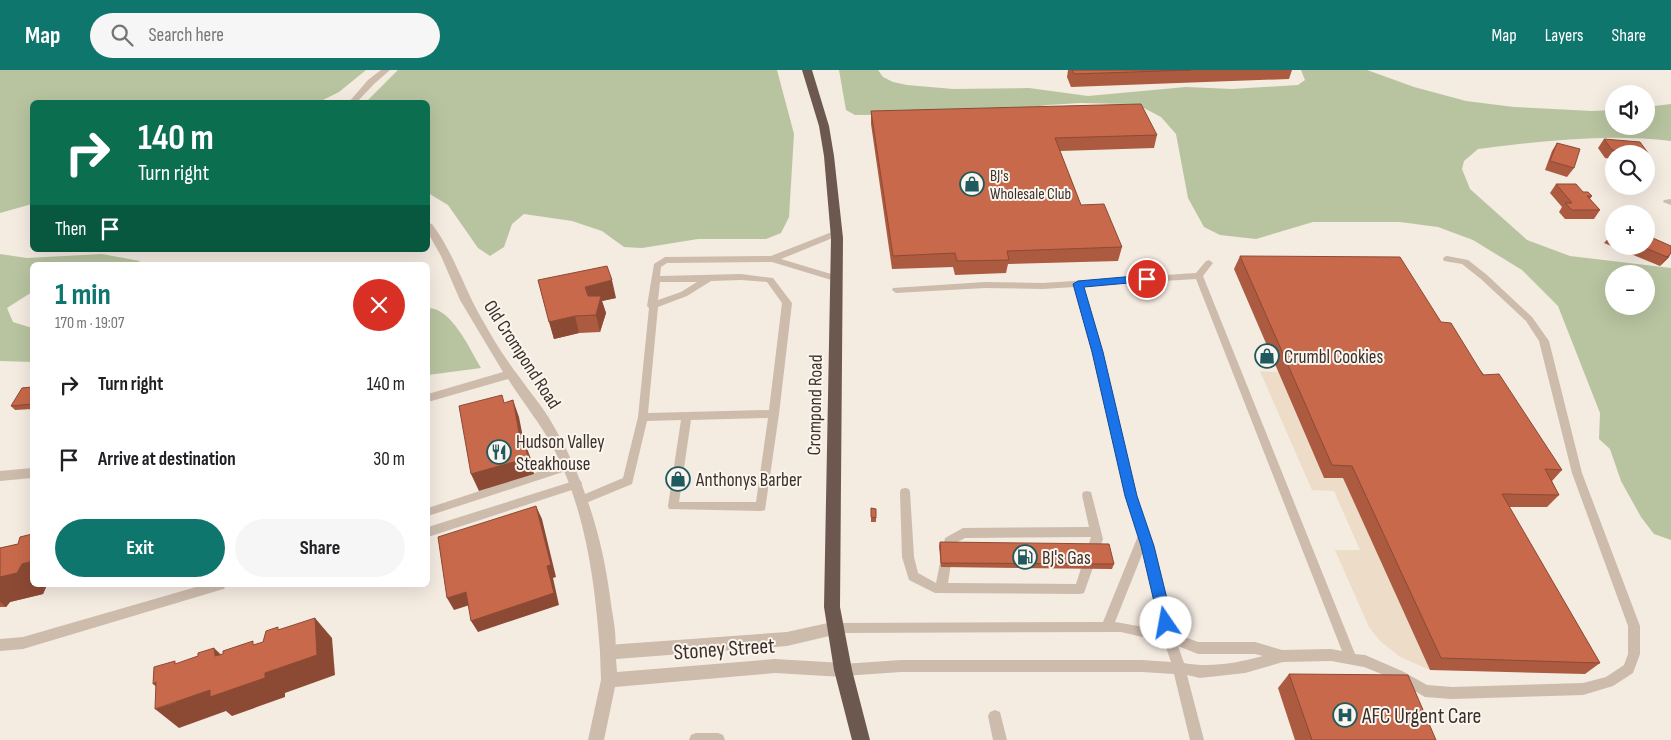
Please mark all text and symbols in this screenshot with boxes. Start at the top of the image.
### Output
search box [90,13,440,58]
text: Map [25,21,60,50]
icon: search [108,21,136,49]
text: Search here [148,24,224,47]
text: Map [1492,25,1517,46]
text: Layers [1545,25,1584,46]
text: Share [1612,25,1646,46]
map controls [1605,85,1655,315]
button: sound [1605,85,1655,135]
text: 140 m [138,117,214,160]
icon: right [55,120,120,185]
button: search [1605,145,1655,195]
text: Turn right [138,160,209,187]
place label: BJ's Wholesale Club [990,167,1071,204]
shop icon: BJ's Wholesale Club [959,171,985,197]
button: + [1605,205,1655,255]
icon: arrive [96,215,124,243]
text: Then [55,218,86,241]
pin [1126,258,1168,300]
icon: arrive [1133,265,1161,293]
button: − [1605,265,1655,315]
text: 1 min [55,277,111,313]
button: close [353,279,405,331]
street label: Old Crompond Road [478,296,565,413]
text: 170 m · 19:07 [55,314,124,333]
shop icon: Crumbl Cookies [1254,343,1280,369]
place label: Crumbl Cookies [1284,346,1383,369]
street label: Crompond Road [803,354,828,456]
icon: right [55,371,83,399]
text: Turn right [98,373,163,396]
text: 140 m [367,373,405,396]
place label: Hudson Valley Steakhouse [516,431,605,476]
restaurant icon: Hudson Valley Steakhouse [486,439,512,465]
icon: arrive [55,446,83,474]
text: Arrive at destination [98,448,236,471]
text: 30 m [373,448,405,471]
shop icon: Anthonys Barber [665,466,691,492]
place label: Anthonys Barber [695,469,803,492]
button: Exit [55,519,225,577]
button: Share [235,519,405,577]
fuel station icon: BJ's Gas [1012,544,1038,570]
place label: BJ's Gas [1042,547,1091,570]
position arrow [1139,596,1191,648]
street label: Stoney Street [672,632,776,667]
hospital icon: AFC Urgent Care [1332,702,1358,728]
place label: AFC Urgent Care [1361,703,1481,730]

